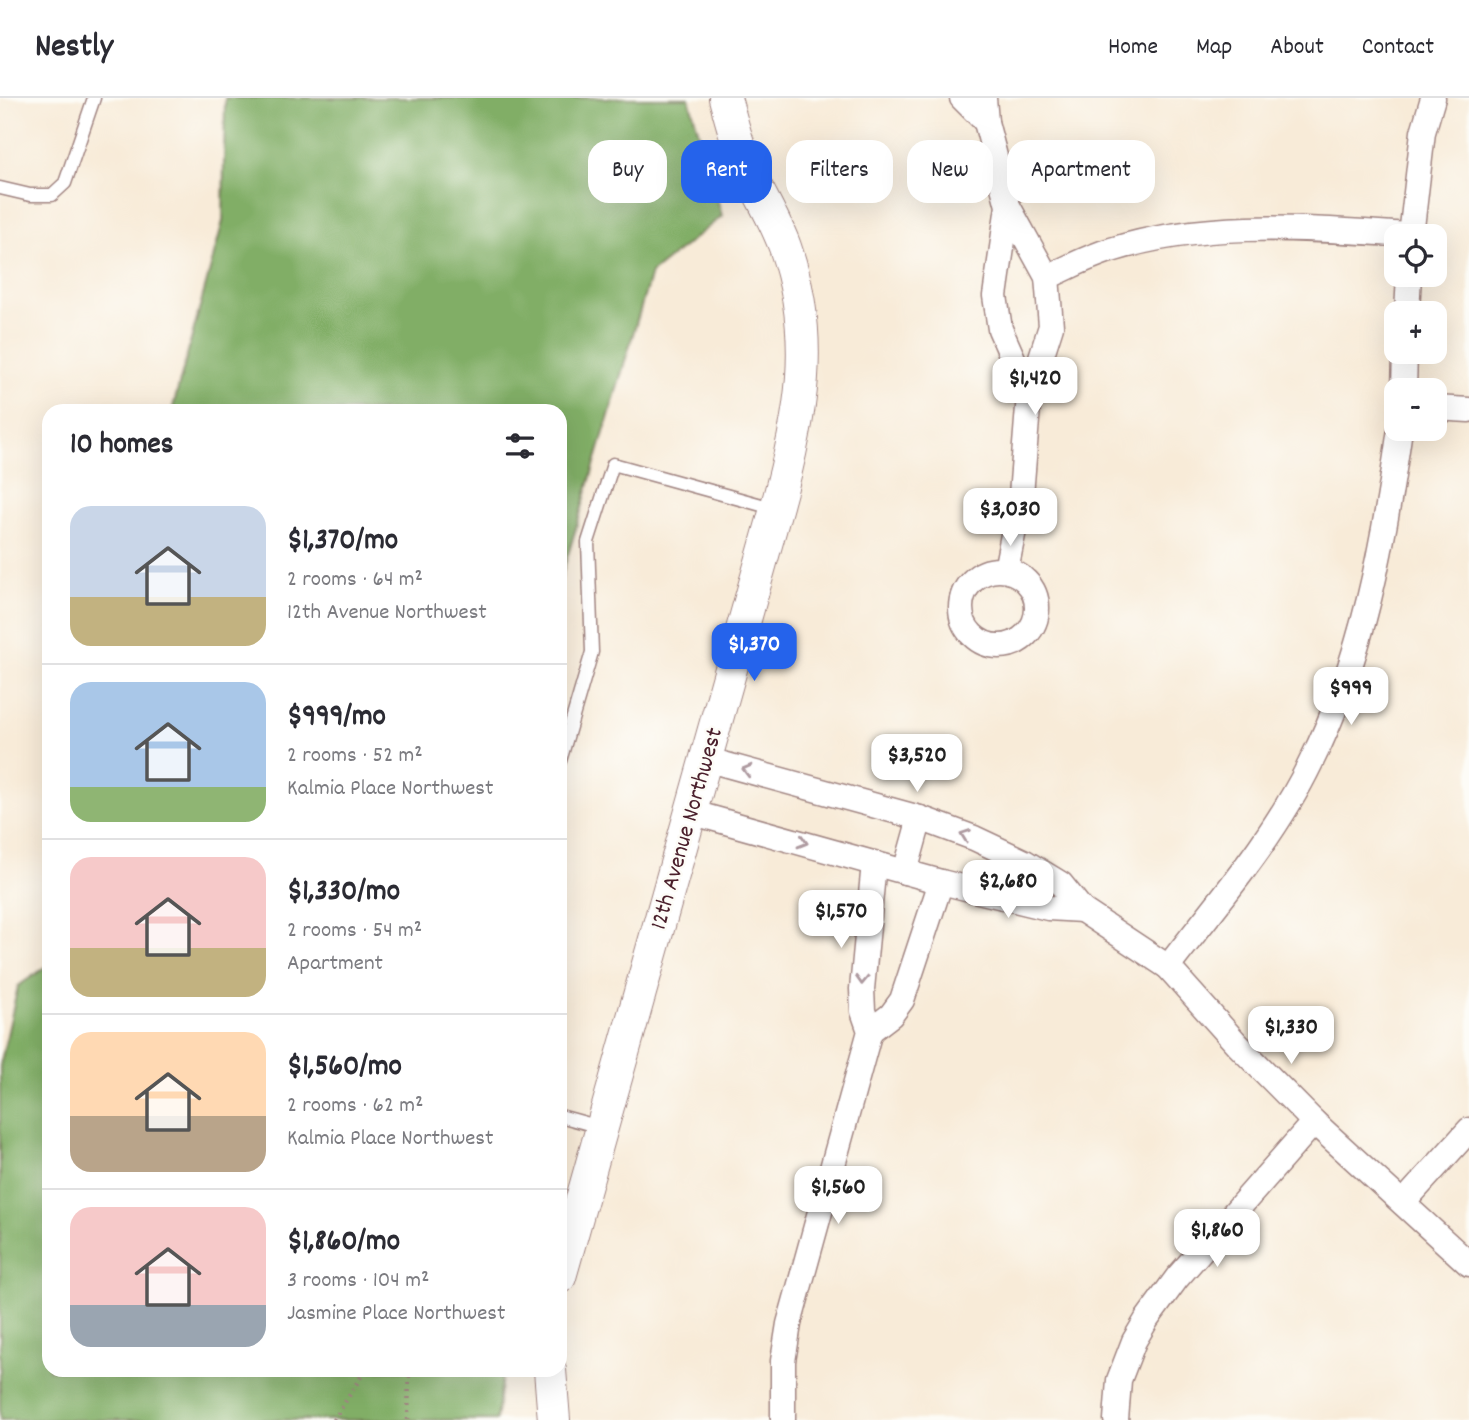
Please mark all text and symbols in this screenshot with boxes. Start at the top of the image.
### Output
text: Nestly [35,25,113,72]
text: Home [1108,31,1158,65]
text: Map [1196,31,1232,65]
text: About [1270,31,1324,65]
text: Contact [1362,31,1434,65]
chip: Buy [588,140,667,203]
chip: Rent [681,140,772,203]
chip: Filters [786,140,893,203]
chip: New [907,140,993,203]
chip: Apartment [1007,140,1155,203]
map controls [1384,224,1447,441]
button: locate [1384,224,1447,287]
button: + [1384,301,1447,364]
pin: $1,420 [978,358,1092,417]
text: $1,420 [1008,363,1062,396]
button: − [1384,378,1447,441]
text: 10 homes [70,425,173,468]
icon: filters [501,427,539,465]
pin: $3,030 [953,489,1067,548]
text: $3,030 [979,494,1041,527]
text: $1,370/mo [287,521,398,564]
icon: home [126,534,210,618]
text: 2 rooms · 64 m² [287,564,423,597]
text: 12th Avenue Northwest [287,597,487,630]
pin: $1,370 [697,624,811,683]
text: $1,370 [728,629,780,662]
pin: $999 [1310,668,1392,727]
text: $999 [1329,673,1373,706]
text: $999/mo [287,697,386,740]
icon: home [126,710,210,794]
street label: 12th Avenue Northwest [643,724,733,934]
pin: $3,520 [860,734,974,794]
text: 2 rooms · 52 m² [287,740,423,773]
text: $3,520 [887,740,947,773]
one-way arrow [741,764,753,778]
text: Kalmia Place Northwest [287,773,494,806]
one-way arrow [959,829,971,843]
one-way arrow [797,834,809,849]
pin: $2,680 [951,860,1065,920]
text: $2,680 [978,866,1038,899]
text: $1,330/mo [287,872,400,915]
icon: home [126,885,210,969]
pin: $1,570 [784,890,898,950]
text: $1,570 [814,896,868,929]
text: 2 rooms · 54 m² [287,915,422,948]
text: Apartment [287,948,383,981]
one-way arrow [855,974,870,985]
pin: $1,330 [1234,1006,1348,1066]
text: $1,330 [1264,1012,1318,1045]
text: $1,560/mo [287,1047,402,1090]
icon: home [126,1060,210,1144]
text: 2 rooms · 62 m² [287,1090,423,1123]
text: Kalmia Place Northwest [287,1123,494,1156]
pin: $1,560 [781,1166,895,1226]
text: $1,560 [810,1172,866,1205]
pin: $1,860 [1160,1210,1274,1269]
text: $1,860 [1190,1215,1244,1248]
text: $1,860/mo [287,1222,400,1265]
icon: home [126,1235,210,1319]
text: 3 rooms · 104 m² [287,1265,429,1298]
text: Jasmine Place Northwest [287,1298,505,1331]

